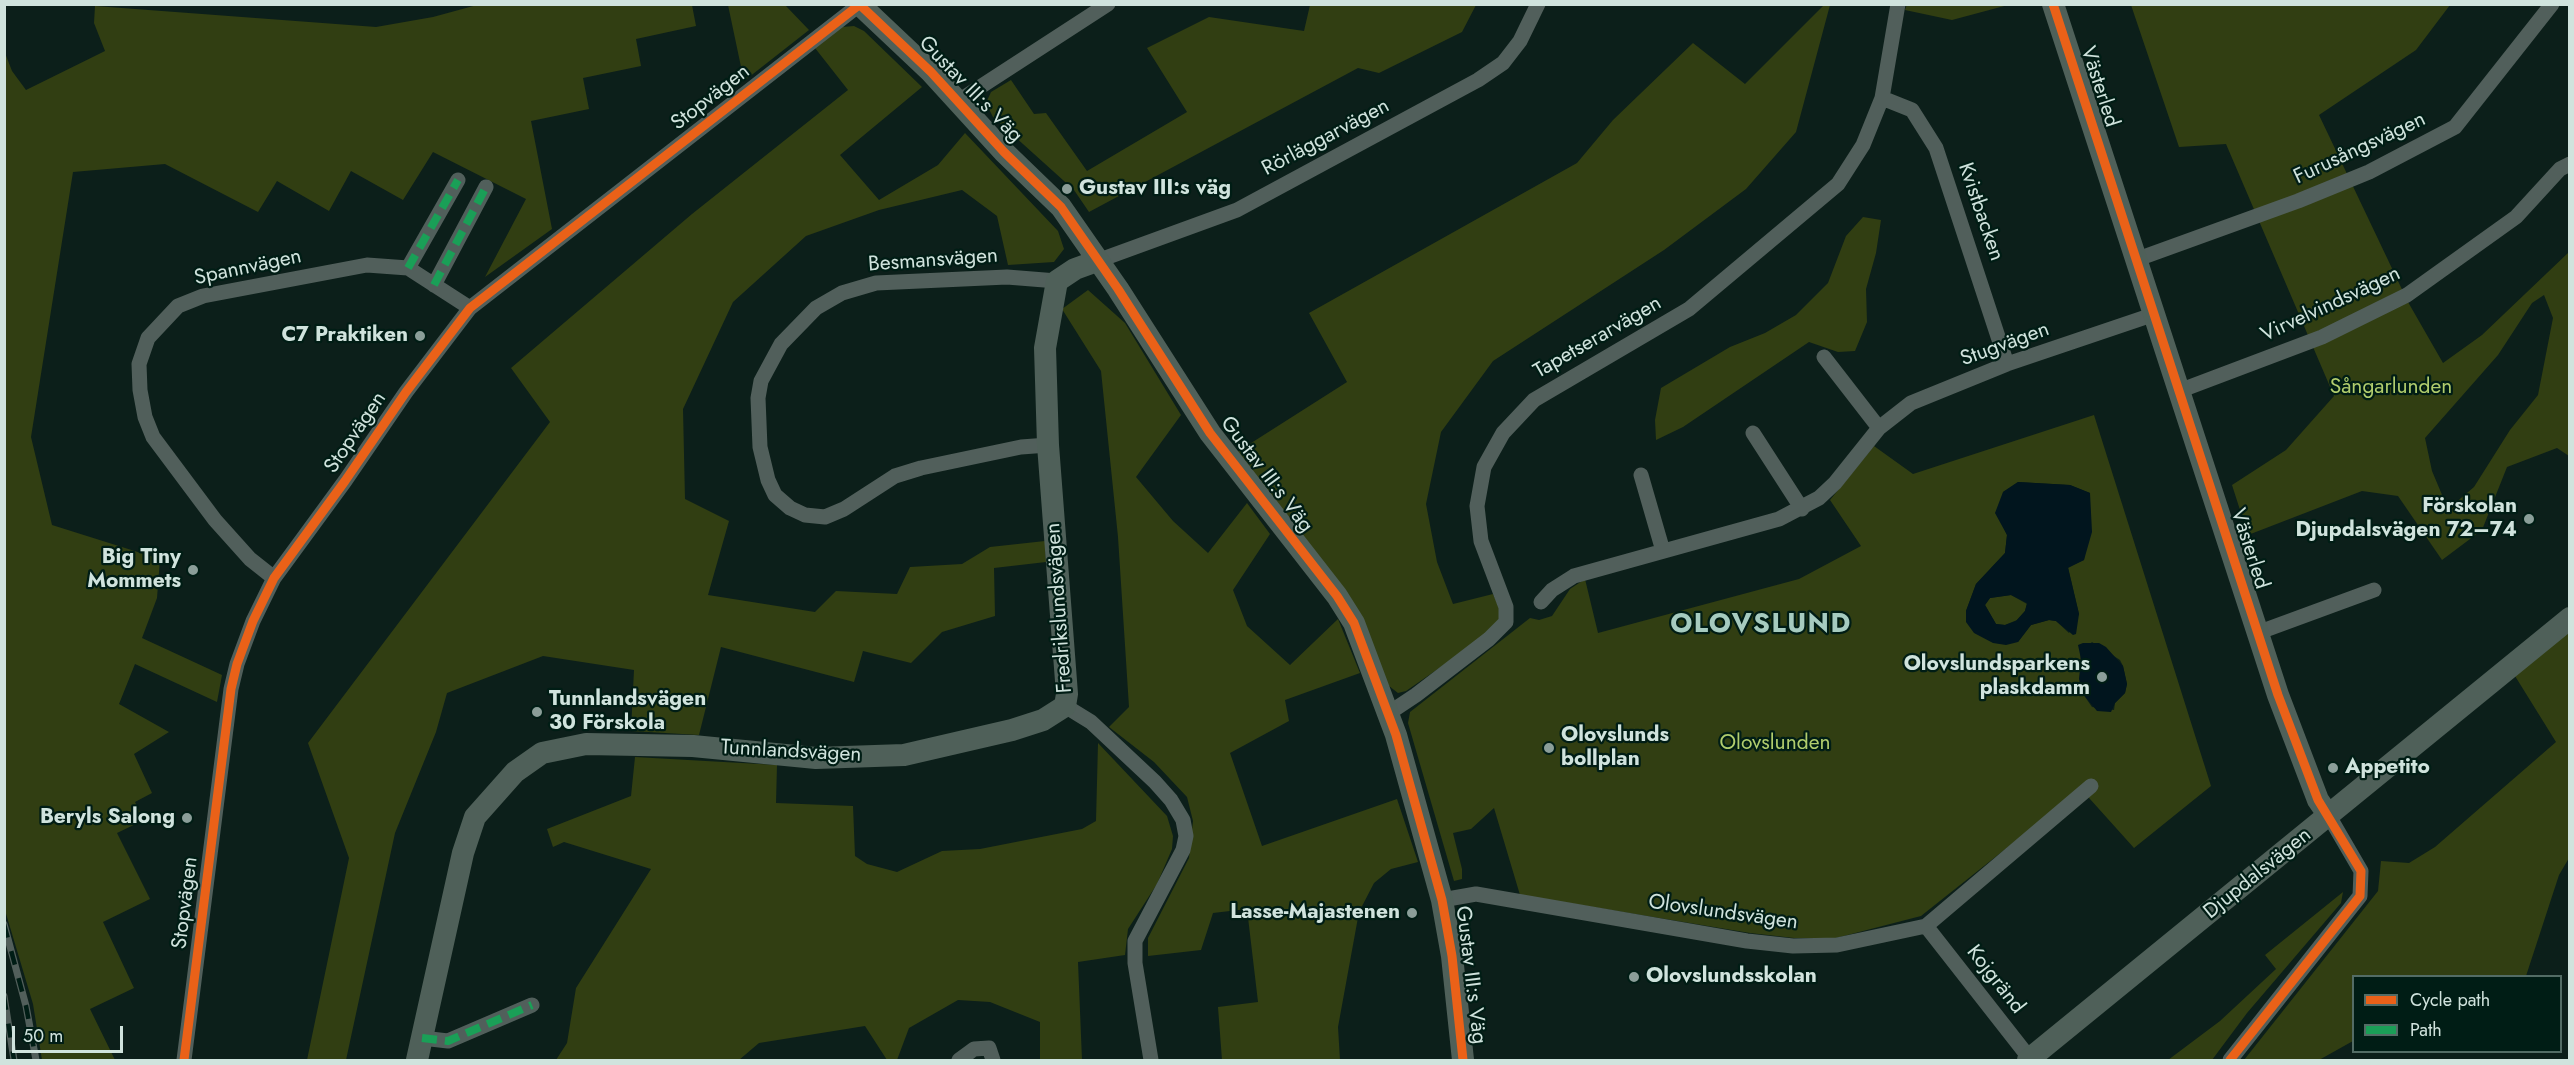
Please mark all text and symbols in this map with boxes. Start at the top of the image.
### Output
street label: Gustav III:s Väg [913,31,1027,149]
street label: Västerled [2074,44,2124,130]
street label: Stopvägen [667,59,755,137]
street label: Rörläggarvägen [1258,94,1394,182]
street label: Furusångsvägen [2290,107,2430,191]
street label: Kvistbacken [1952,160,2008,264]
place label: Gustav III:s väg [1079,176,1231,202]
marker: Gustav III:s väg [1060,182,1074,196]
street label: Spannvägen [192,244,304,292]
street label: Besmansvägen [867,244,999,278]
street label: Virvelvindsvägen [2257,262,2405,348]
street label: Tapetserarvägen [1530,291,1666,385]
street label: Stugvägen [1957,317,2053,373]
place label: C7 Praktiken [282,323,408,349]
marker: C7 Praktiken [413,329,427,343]
park label: Sångarlunden [2330,375,2452,401]
street label: Stopvägen [320,387,392,479]
street label: Gustav III:s Väg [1214,412,1318,538]
place label: Förskolan Djupdalsvägen 72–74 [2296,494,2517,544]
street label: Västerled [2224,506,2274,592]
marker: Förskolan Djupdalsvägen 72–74 [2522,512,2536,526]
street label: Fredrikslundsvägen [1041,522,1079,694]
place label: Big Tiny Mommets [87,545,181,595]
marker: Big Tiny Mommets [186,563,200,577]
district label: OLOVSLUND [1670,609,1852,641]
place label: Olovslundsparkens plaskdamm [1904,652,2090,702]
marker: Olovslundsparkens plaskdamm [2095,670,2109,684]
place label: Tunnlandsvägen 30 Förskola [549,687,706,737]
marker: Tunnlandsvägen 30 Förskola [530,705,544,719]
place label: Olovslunds bollplan [1561,723,1669,773]
park label: Olovslunden [1720,731,1830,757]
street label: Tunnlandsvägen [720,736,862,768]
marker: Olovslunds bollplan [1542,741,1556,755]
place label: Appetito [2345,755,2430,781]
marker: Appetito [2326,761,2340,775]
place label: Beryls Salong [40,805,175,831]
marker: Beryls Salong [180,811,194,825]
street label: Djupdalsvägen [2199,823,2317,925]
street label: Stopvägen [168,855,204,951]
street label: Olovslundsvägen [1647,890,1799,936]
place label: Lasse-Majastenen [1230,900,1400,926]
street label: Gustav III:s Väg [1449,905,1491,1045]
marker: Lasse-Majastenen [1405,906,1419,920]
street label: Kojgränd [1960,941,2030,1019]
place label: Olovslundsskolan [1646,964,1817,990]
marker: Olovslundsskolan [1627,970,1641,984]
legend [2352,975,2562,1053]
text: Cycle path [2410,987,2490,1013]
scale bar [15,1014,126,1052]
text: Path [2410,1017,2442,1043]
text: 50 m [23,1023,63,1049]

